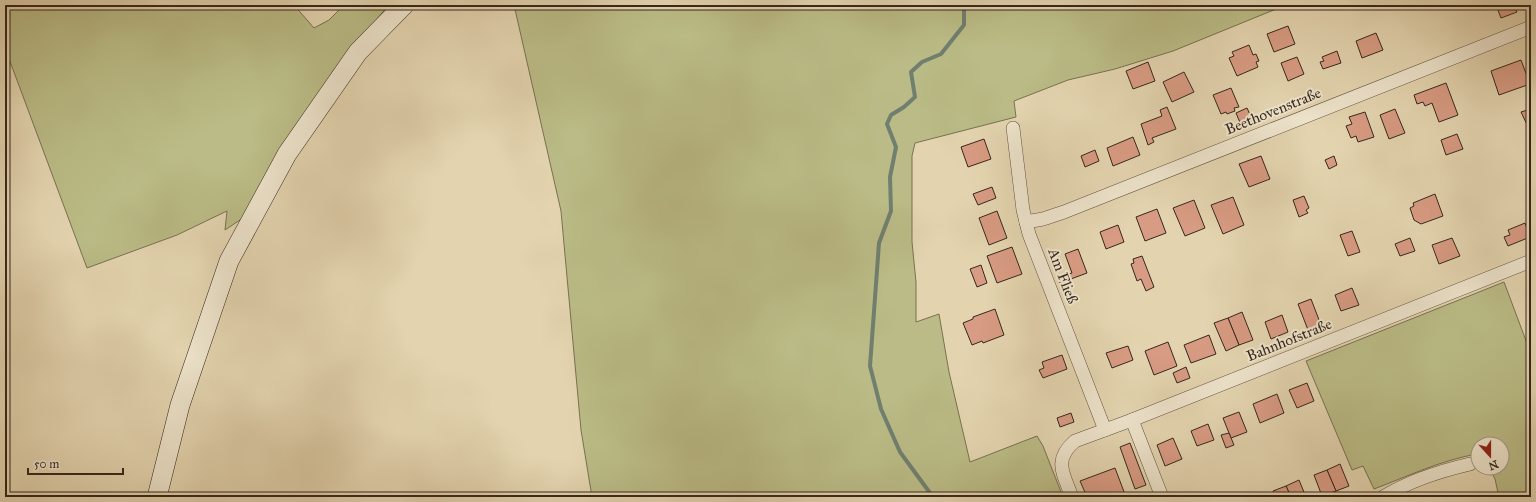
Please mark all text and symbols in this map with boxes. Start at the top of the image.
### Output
street label: Beethovenstraße [1222,84,1324,138]
street label: Am Fließ [1044,245,1082,306]
street label: Bahnhofstraße [1244,315,1334,365]
north arrow [1470,436,1510,476]
scale bar [28,450,123,476]
text: 50 m [34,457,59,471]
text: N [1486,457,1500,473]

